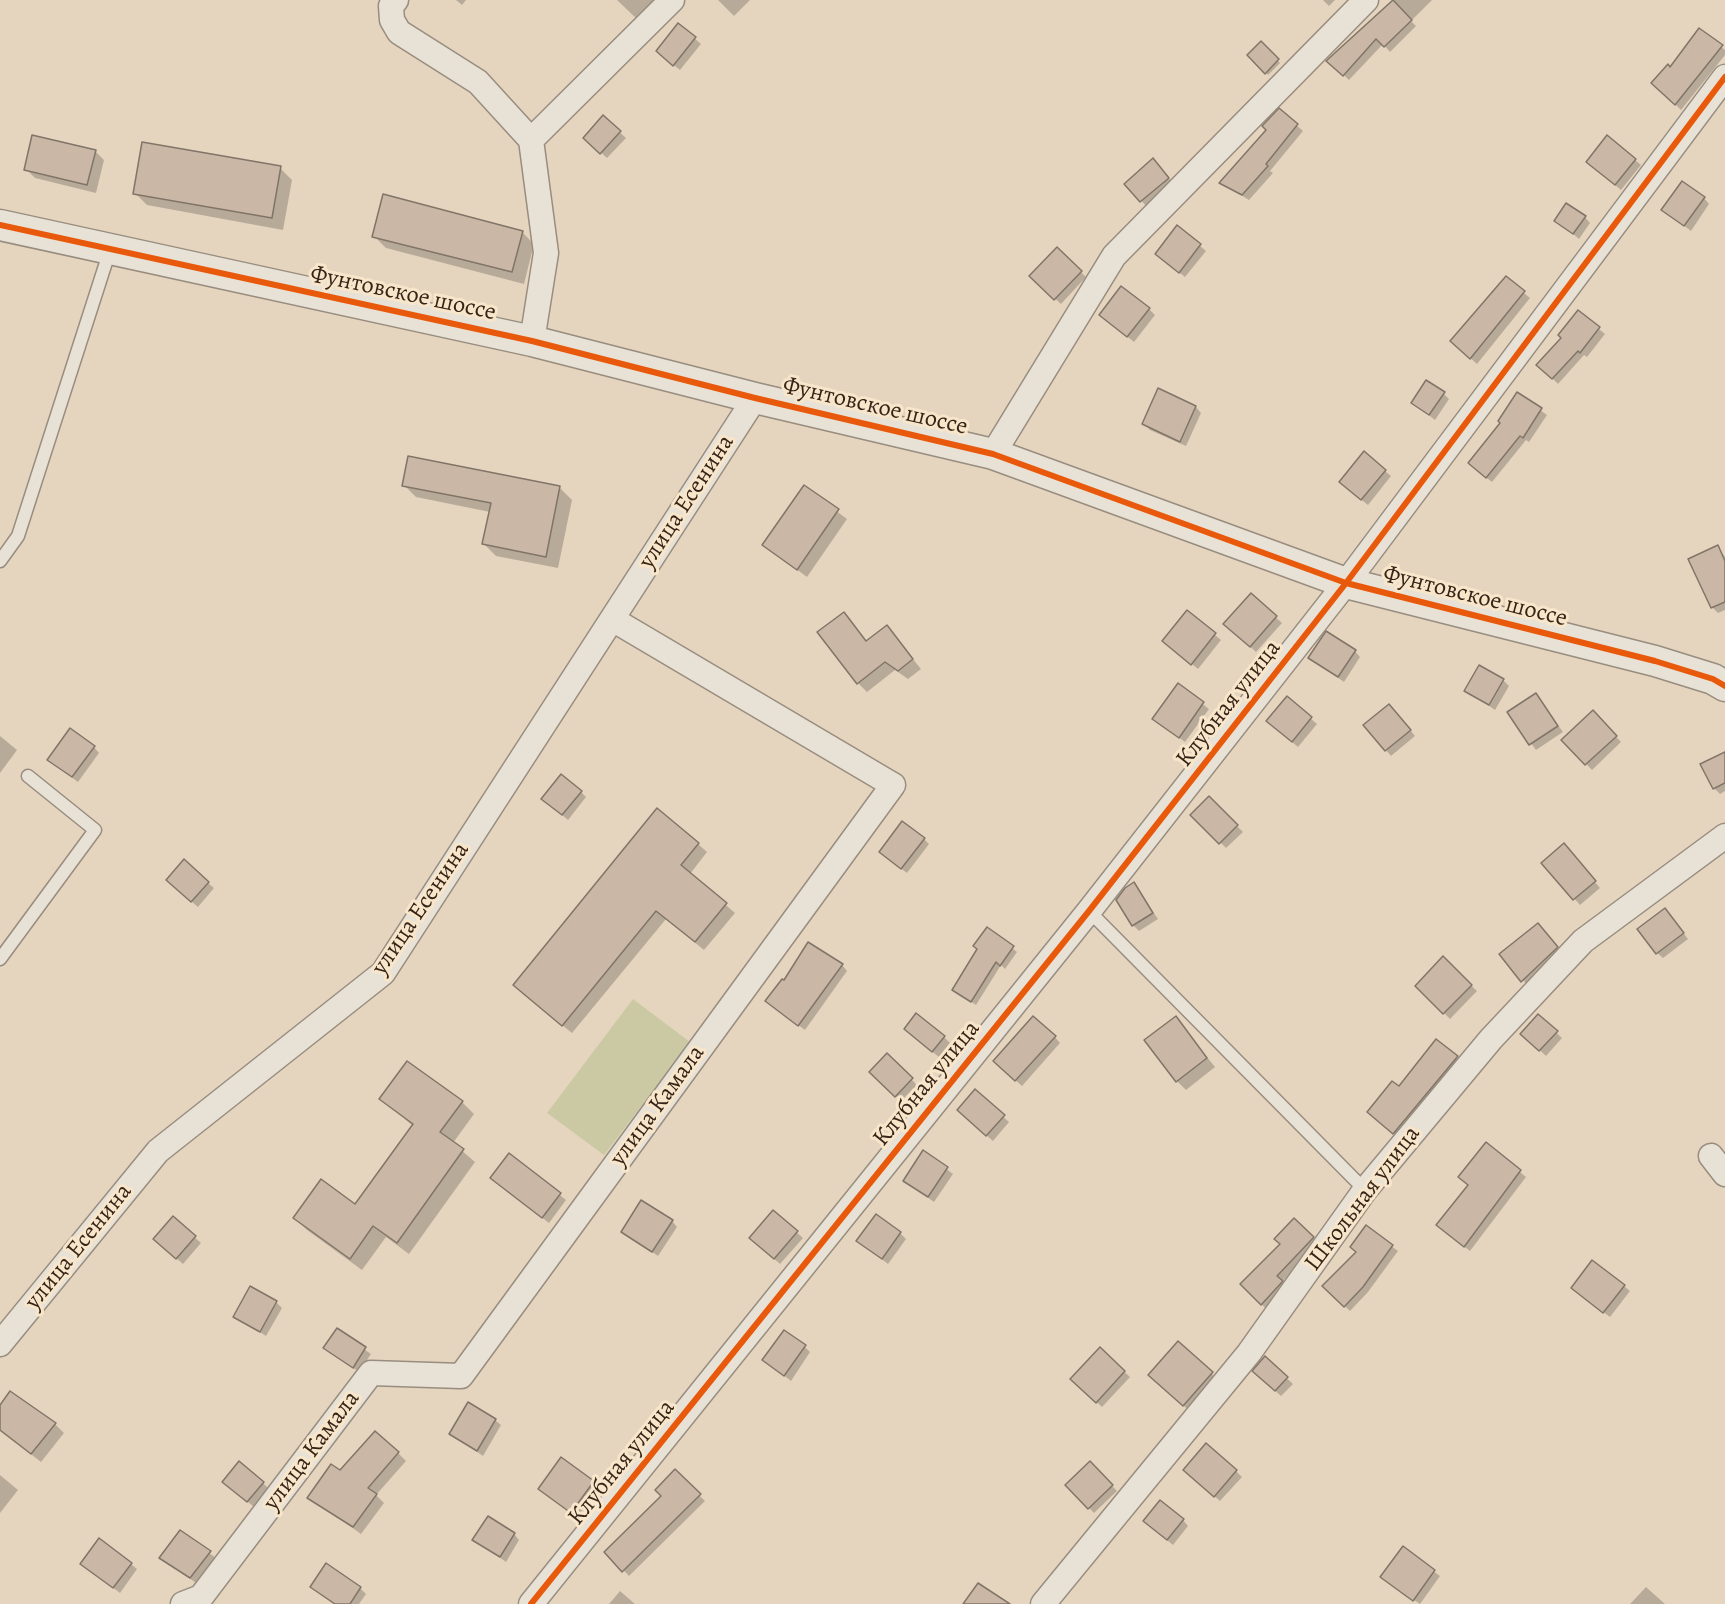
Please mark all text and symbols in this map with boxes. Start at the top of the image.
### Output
street label: Фунтовское шоссе [308,260,498,328]
street label: Фунтовское шоссе [780,372,970,442]
street label: улица Есенина [633,430,741,574]
street label: Фунтовское шоссе [1380,560,1570,634]
street label: Клубная улица [1170,635,1288,773]
street label: улица Есенина [366,837,476,981]
street label: Клубная улица [868,1015,986,1153]
street label: улица Камала [605,1040,711,1172]
street label: Школьная улица [1299,1121,1427,1277]
street label: улица Есенина [19,1178,139,1316]
street label: улица Камала [258,1386,366,1516]
street label: Клубная улица [563,1394,681,1532]

